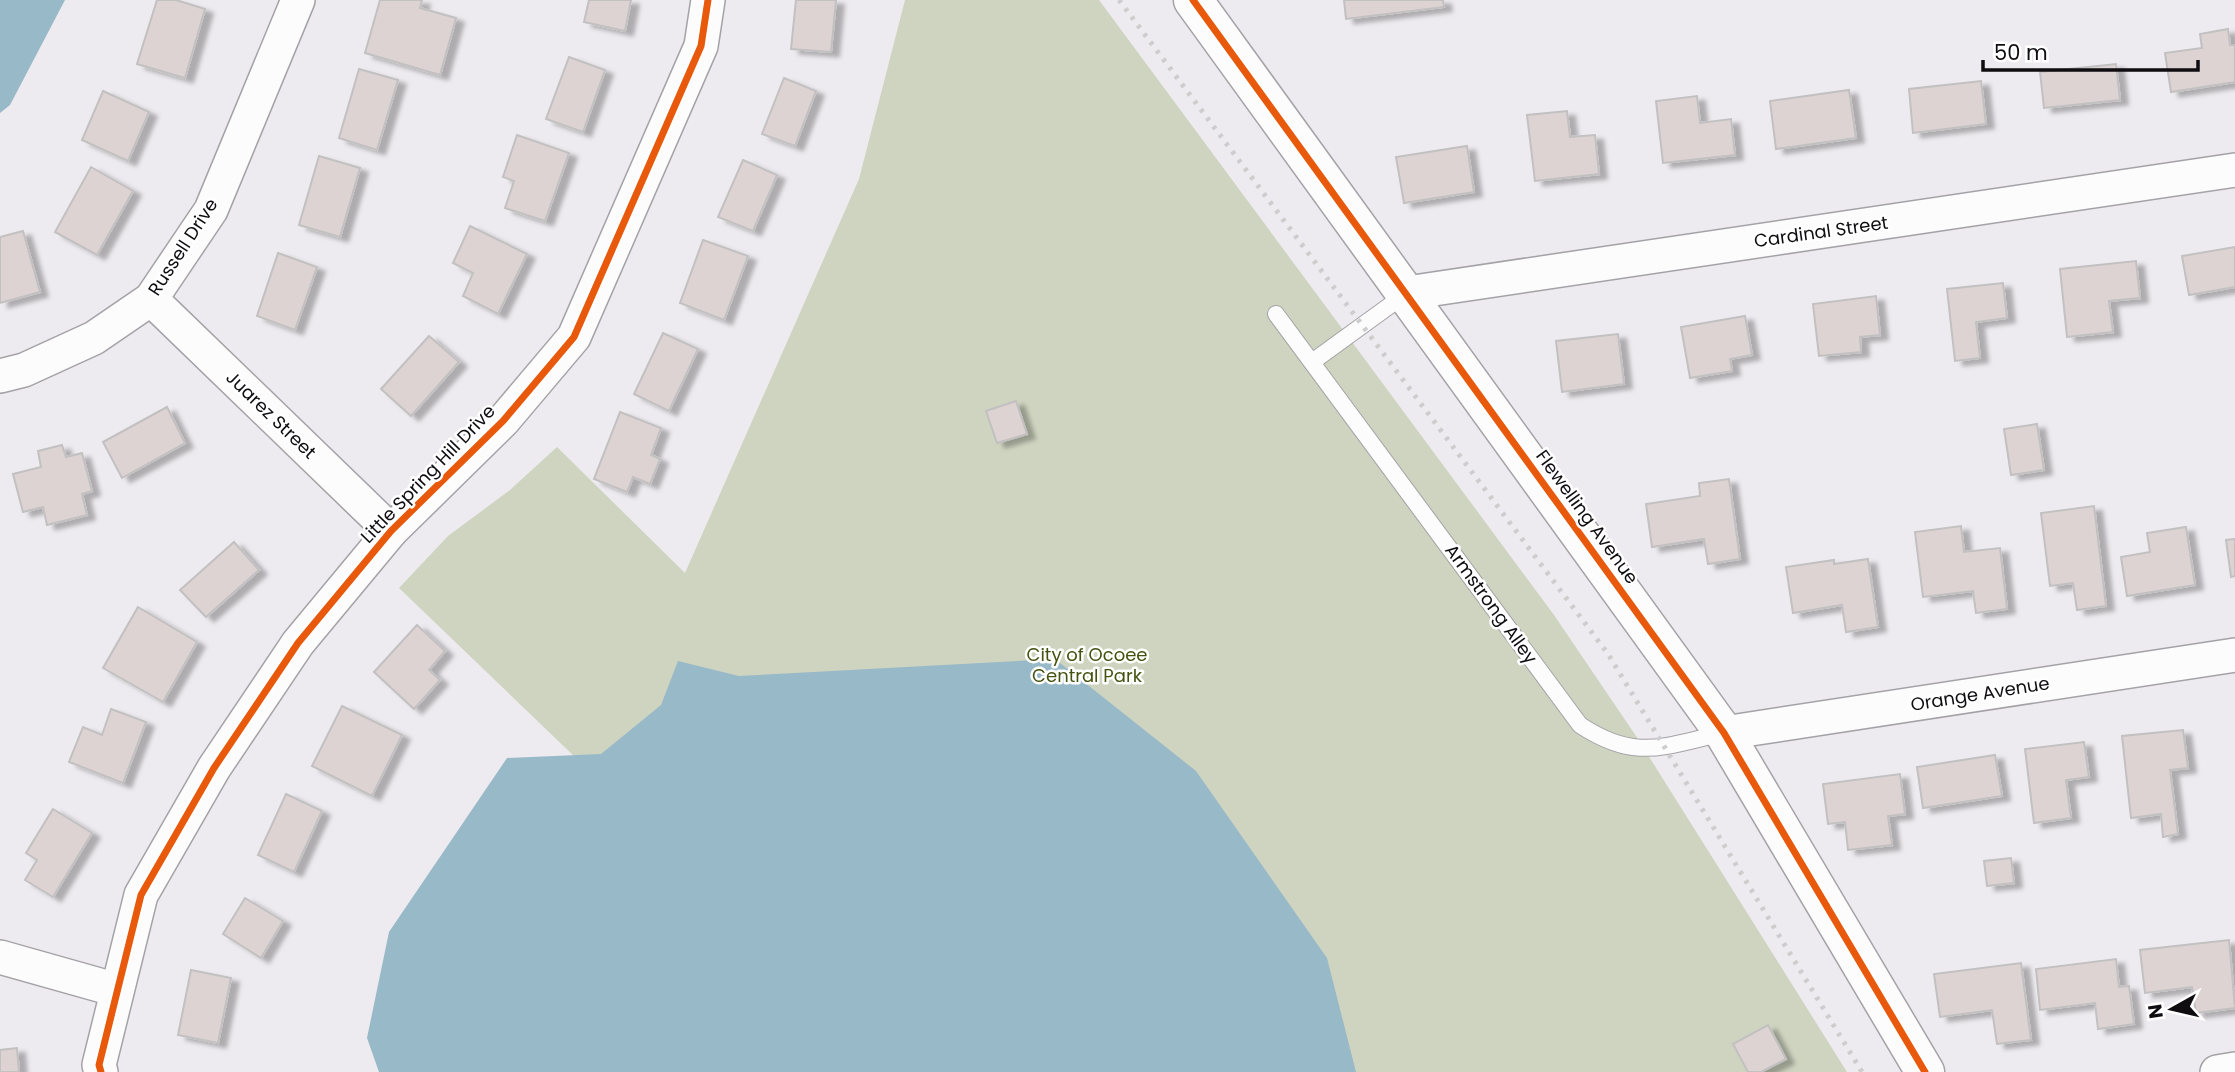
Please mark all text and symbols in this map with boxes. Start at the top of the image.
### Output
scale bar [1983,28,2198,72]
text: 50 m [1994,38,2048,67]
street label: Russell Drive [142,193,223,300]
street label: Cardinal Street [1752,210,1890,253]
street label: Juarez Street [221,365,322,464]
street label: Little Spring Hill Drive [355,399,500,548]
street label: Flewelling Avenue [1530,445,1645,589]
street label: Armstrong Alley [1439,539,1543,669]
park label: City of Ocoee Central Park [1027,642,1147,688]
street label: Orange Avenue [1909,670,2051,717]
north arrow [2137,974,2207,1044]
text: N [2141,1002,2170,1020]

